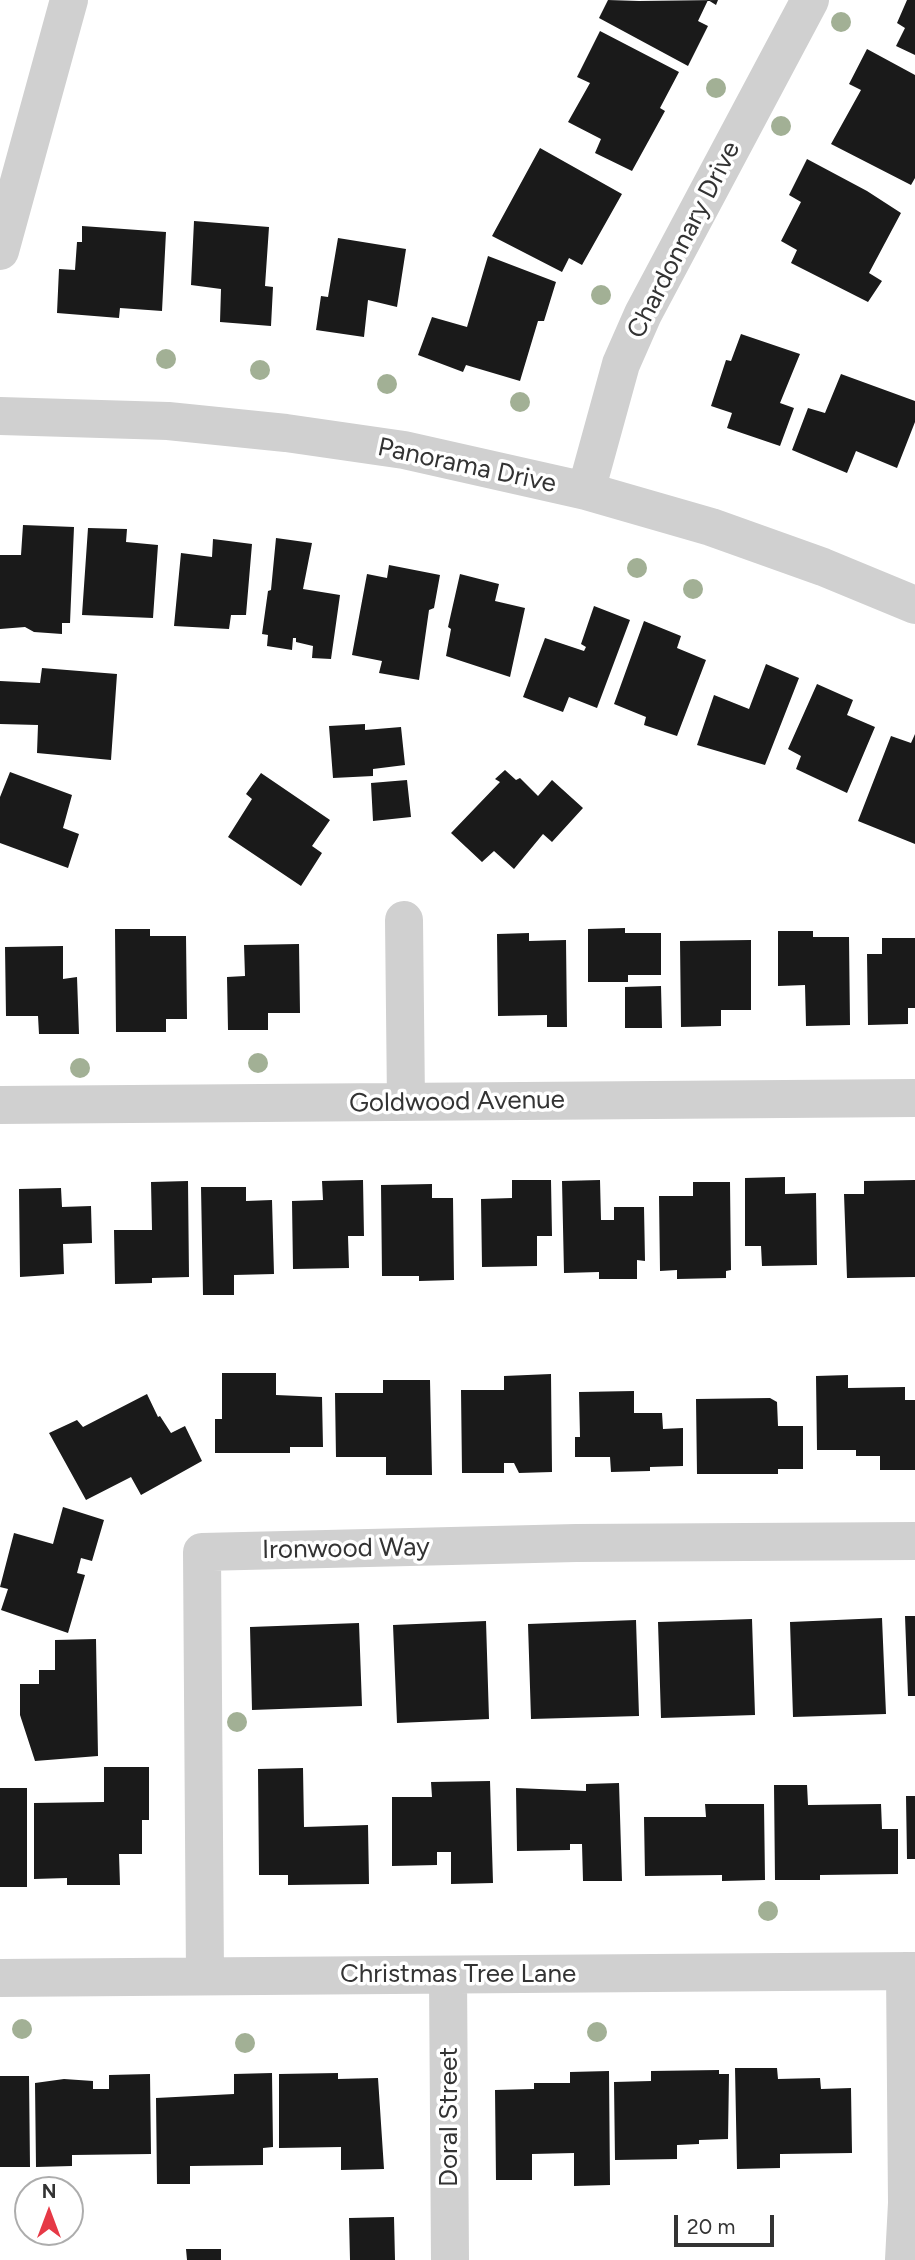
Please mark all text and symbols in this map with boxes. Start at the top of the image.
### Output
street label: Chardonnary Drive [621,136,747,344]
street label: Panorama Drive [375,432,559,500]
street label: Goldwood Avenue [349,1085,565,1119]
street label: Ironwood Way [262,1532,430,1566]
street label: Christmas Tree Lane [340,1958,576,1990]
street label: Doral Street [433,2047,465,2187]
north arrow [14,2176,84,2246]
text: N [42,2180,56,2203]
scale bar [677,2200,777,2244]
text: 20 m [687,2214,735,2239]

